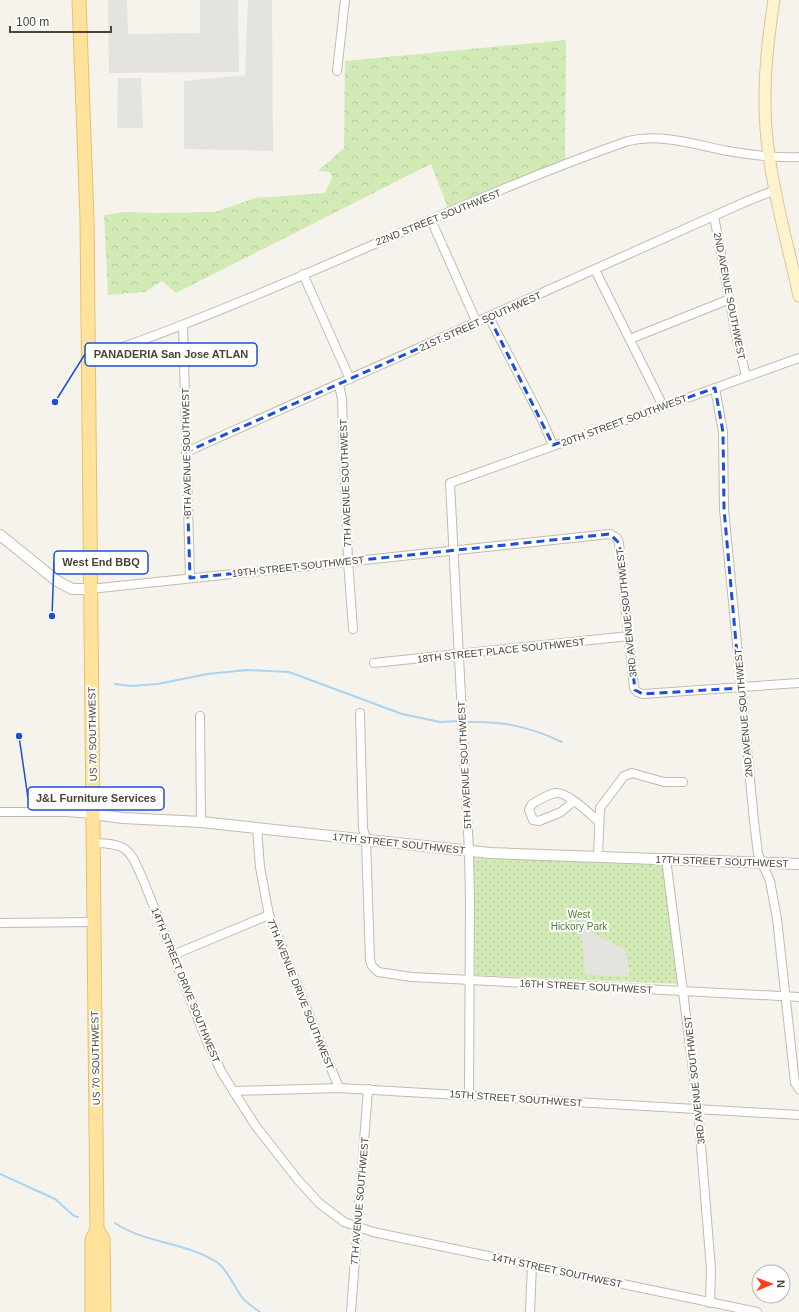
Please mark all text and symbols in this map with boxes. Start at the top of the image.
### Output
scale bar [10,8,111,34]
text: 100 m [16,15,49,29]
street label: 22ND STREET SOUTHWEST [374,187,502,248]
street label: 2ND AVENUE SOUTHWEST [712,232,747,361]
street label: 21ST STREET SOUTHWEST [417,289,543,353]
callout: PANADERIA San Jose ATLAN [85,343,257,366]
text: PANADERIA San Jose ATLAN [94,348,248,360]
street label: 8TH AVENUE SOUTHWEST [180,388,193,516]
street label: 20TH STREET SOUTHWEST [560,393,689,448]
street label: 7TH AVENUE SOUTHWEST [338,419,353,547]
street label: 3RD AVENUE SOUTHWEST [614,548,639,678]
callout: West End BBQ [54,551,148,574]
street label: 19TH STREET SOUTHWEST [231,554,365,579]
text: West End BBQ [62,556,140,568]
street label: 18TH STREET PLACE SOUTHWEST [417,636,586,665]
street label: 2ND AVENUE SOUTHWEST [732,648,755,778]
street label: US 70 SOUTHWEST [86,687,99,781]
street label: 5TH AVENUE SOUTHWEST [456,701,473,829]
callout: J&L Furniture Services [28,787,164,810]
text: J&L Furniture Services [36,792,156,804]
street label: 17TH STREET SOUTHWEST [332,831,466,856]
street label: 17TH STREET SOUTHWEST [655,854,789,869]
street label: 14TH STREET DRIVE SOUTHWEST [149,906,222,1064]
park label: West Hickory Park [551,909,608,932]
street label: 7TH AVENUE DRIVE SOUTHWEST [265,917,336,1071]
street label: 16TH STREET SOUTHWEST [519,978,653,995]
street label: US 70 SOUTHWEST [89,1011,102,1105]
street label: 3RD AVENUE SOUTHWEST [682,1015,707,1145]
street label: 15TH STREET SOUTHWEST [449,1088,583,1109]
street label: 7TH AVENUE SOUTHWEST [348,1137,371,1265]
street label: 14TH STREET SOUTHWEST [491,1251,623,1290]
north arrow [751,1264,791,1304]
text: N [775,1280,787,1288]

